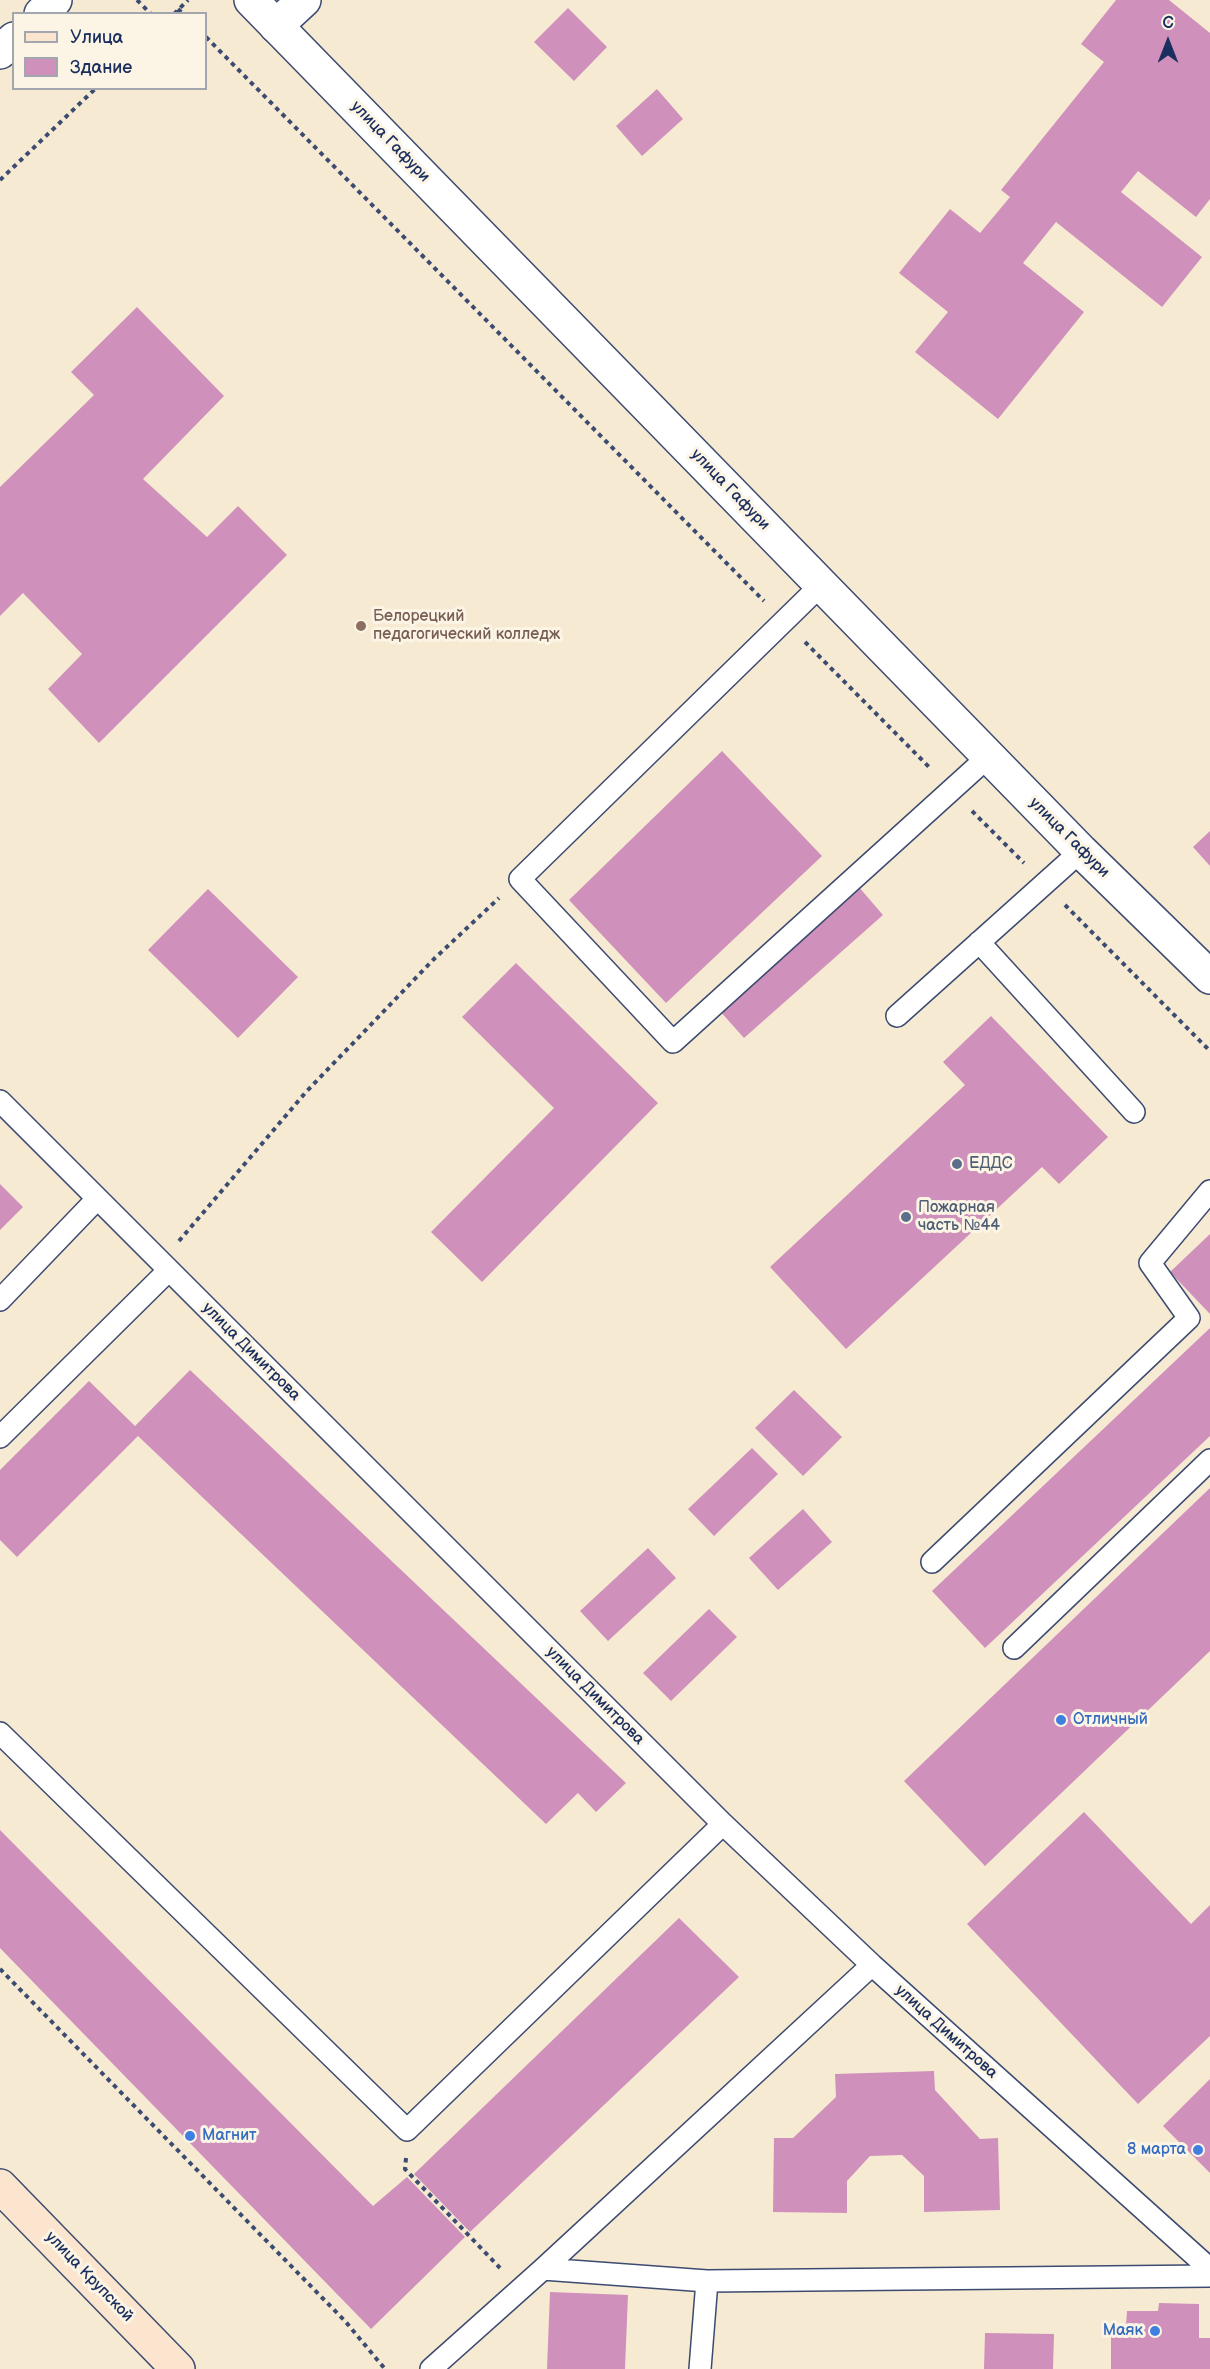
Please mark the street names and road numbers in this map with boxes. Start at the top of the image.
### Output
street label: улица Гафури [346,97,434,187]
street label: улица Гафури [686,445,774,535]
street label: улица Гафури [1025,794,1113,882]
street label: улица Димитрова [198,1299,304,1405]
street label: улица Димитрова [542,1643,648,1749]
street label: улица Димитрова [891,1981,1001,2083]
street label: улица Крупской [41,2228,137,2326]

